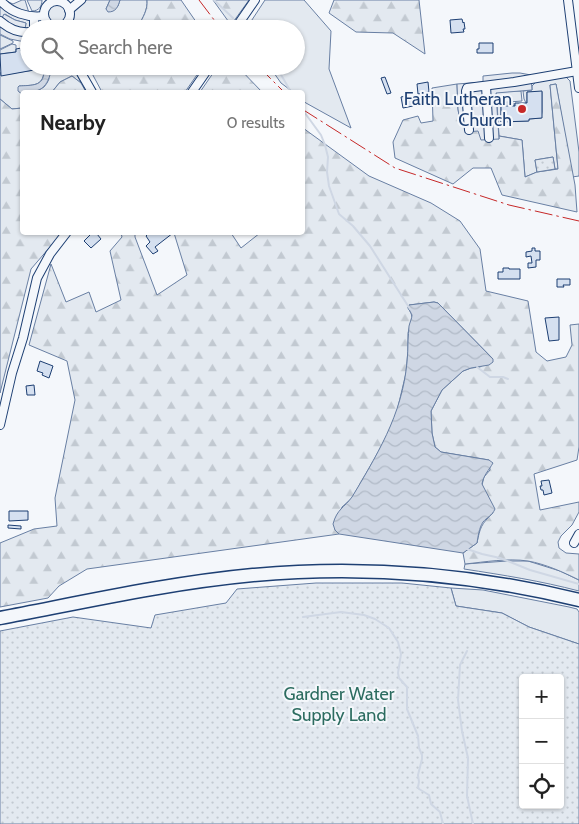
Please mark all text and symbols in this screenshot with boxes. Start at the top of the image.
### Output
search box [20,20,305,75]
icon: search [38,34,66,62]
text: Search here [78,36,172,59]
place label: Faith Lutheran Church [404,88,512,131]
marker: Faith Lutheran Church [516,103,528,115]
text: Nearby [40,110,106,135]
text: 0 results [226,113,285,132]
map controls [519,674,564,809]
button: + [519,674,564,719]
park label: Gardner Water Supply Land [284,683,395,726]
button: − [519,719,564,764]
button: locate [519,764,564,809]

